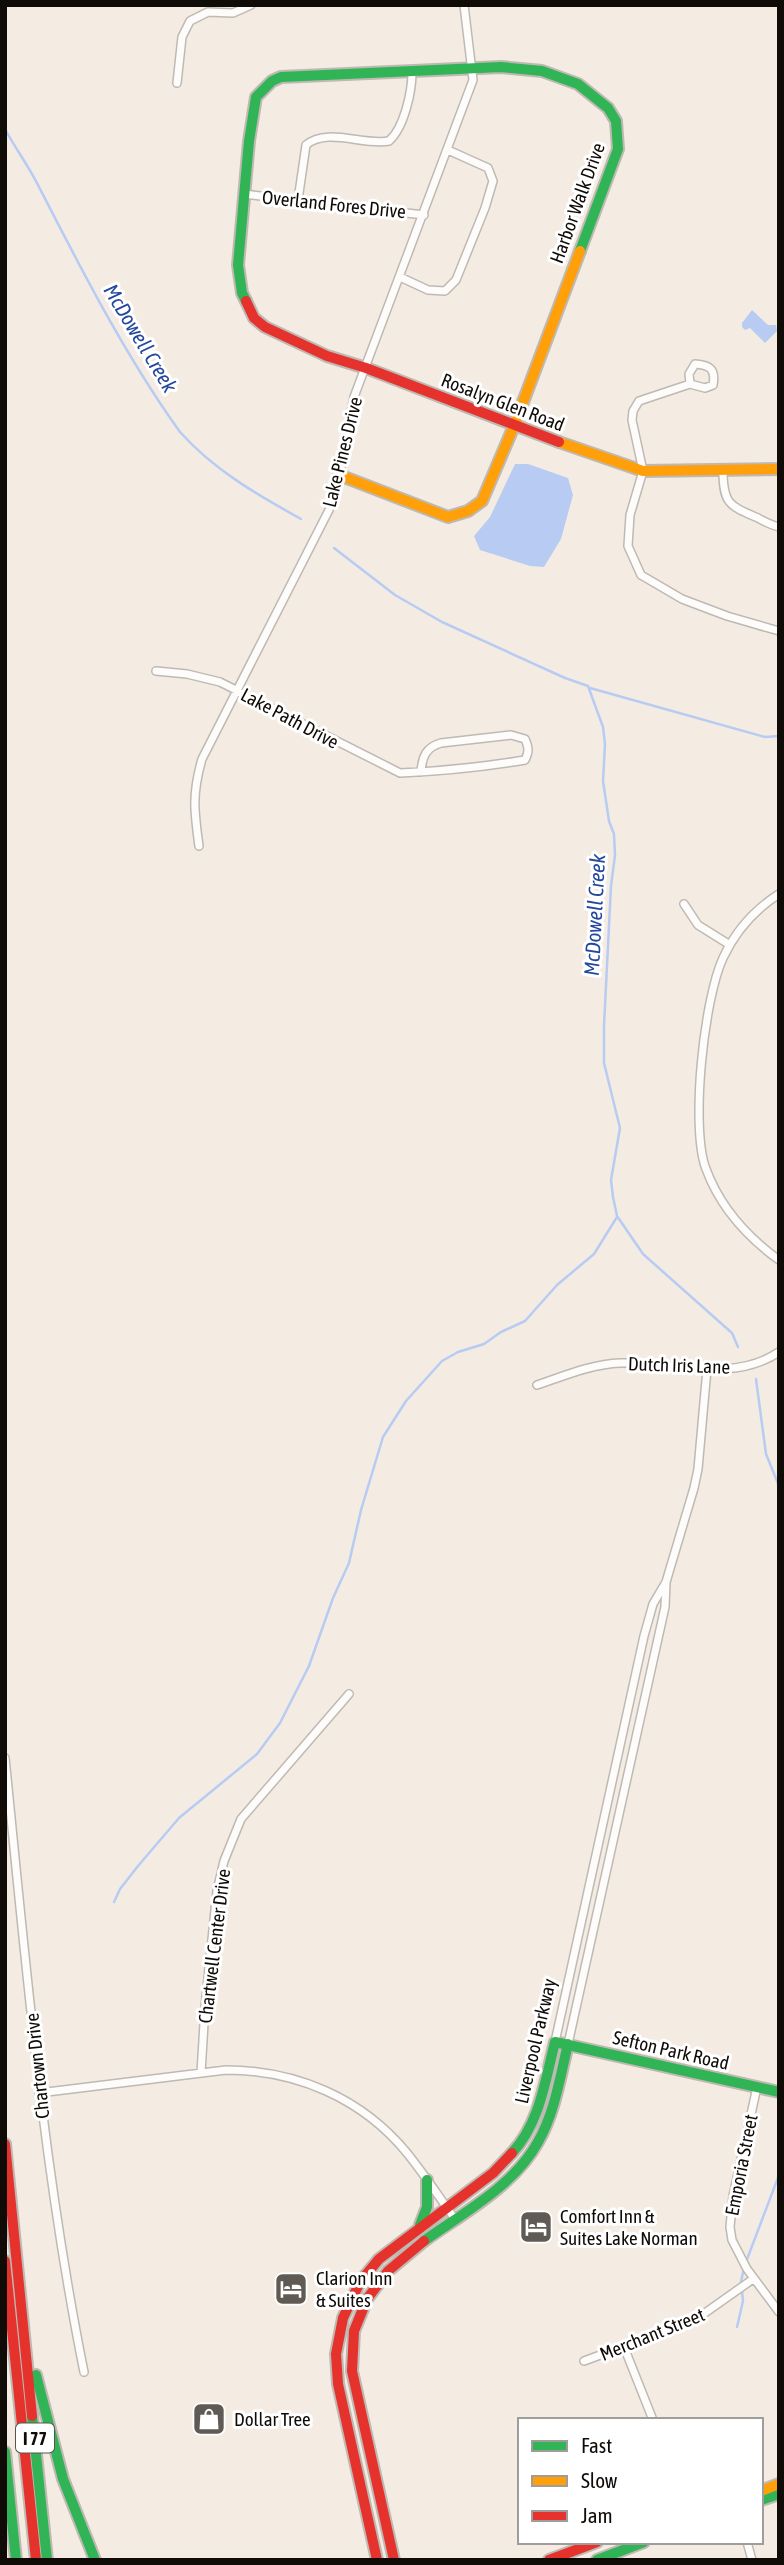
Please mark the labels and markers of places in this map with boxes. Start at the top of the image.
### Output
place label: Comfort Inn & Suites Lake Norman [560,2205,698,2249]
hotel icon: Comfort Inn & Suites Lake Norman [517,2208,555,2246]
place label: Clarion Inn & Suites [316,2267,392,2311]
hotel icon: Clarion Inn & Suites [272,2270,310,2308]
shop icon: Dollar Tree [190,2400,228,2438]
place label: Dollar Tree [234,2408,311,2430]

